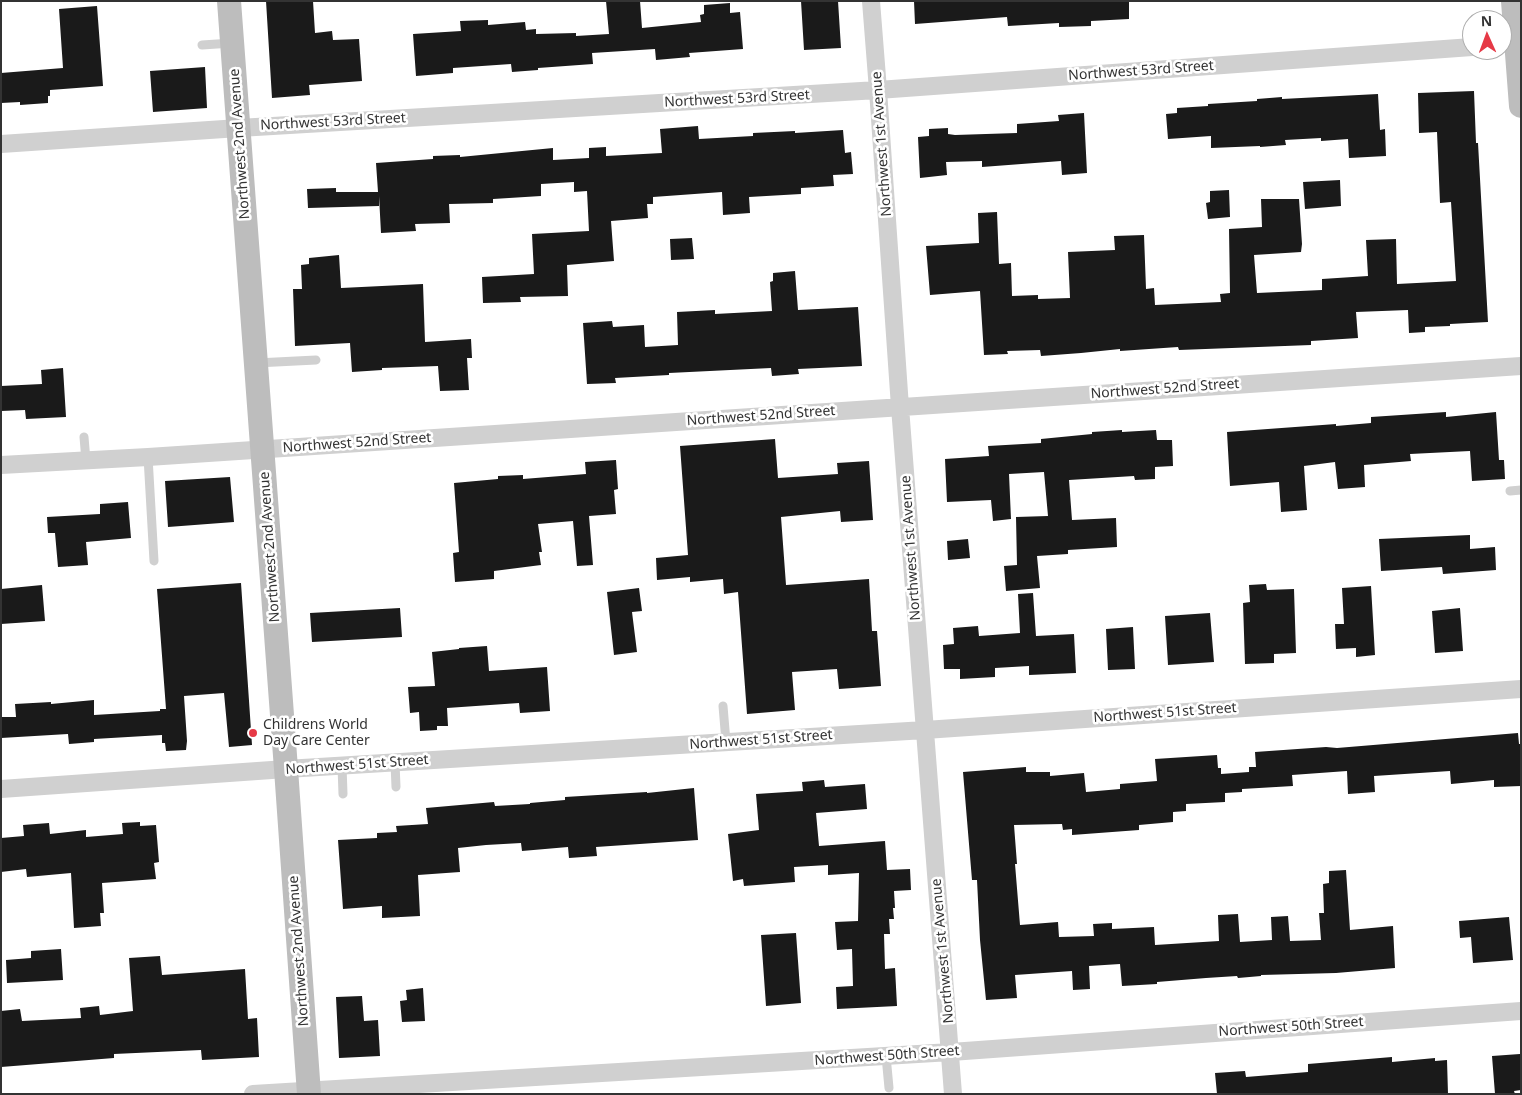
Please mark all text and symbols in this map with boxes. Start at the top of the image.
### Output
north arrow [1462,10,1512,60]
text: N [1480,11,1493,30]
street label: Northwest 53rd Street [1068,58,1214,84]
street label: Northwest 2nd Avenue [226,68,254,220]
street label: Northwest 1st Avenue [869,71,895,217]
street label: Northwest 53rd Street [664,87,810,111]
street label: Northwest 53rd Street [260,110,406,134]
street label: Northwest 52nd Street [1090,375,1240,403]
street label: Northwest 52nd Street [686,402,836,430]
street label: Northwest 52nd Street [282,429,432,457]
street label: Northwest 2nd Avenue [256,471,284,623]
street label: Northwest 1st Avenue [898,475,924,621]
street label: Northwest 51st Street [1093,700,1237,726]
place label: Childrens World Day Care Center [263,717,370,750]
marker: Childrens World Day Care Center [247,727,259,739]
street label: Northwest 51st Street [689,727,833,753]
street label: Northwest 51st Street [285,752,429,778]
street label: Northwest 2nd Avenue [285,875,313,1027]
street label: Northwest 1st Avenue [928,878,958,1024]
street label: Northwest 50th Street [1218,1014,1364,1040]
street label: Northwest 50th Street [814,1043,960,1069]

